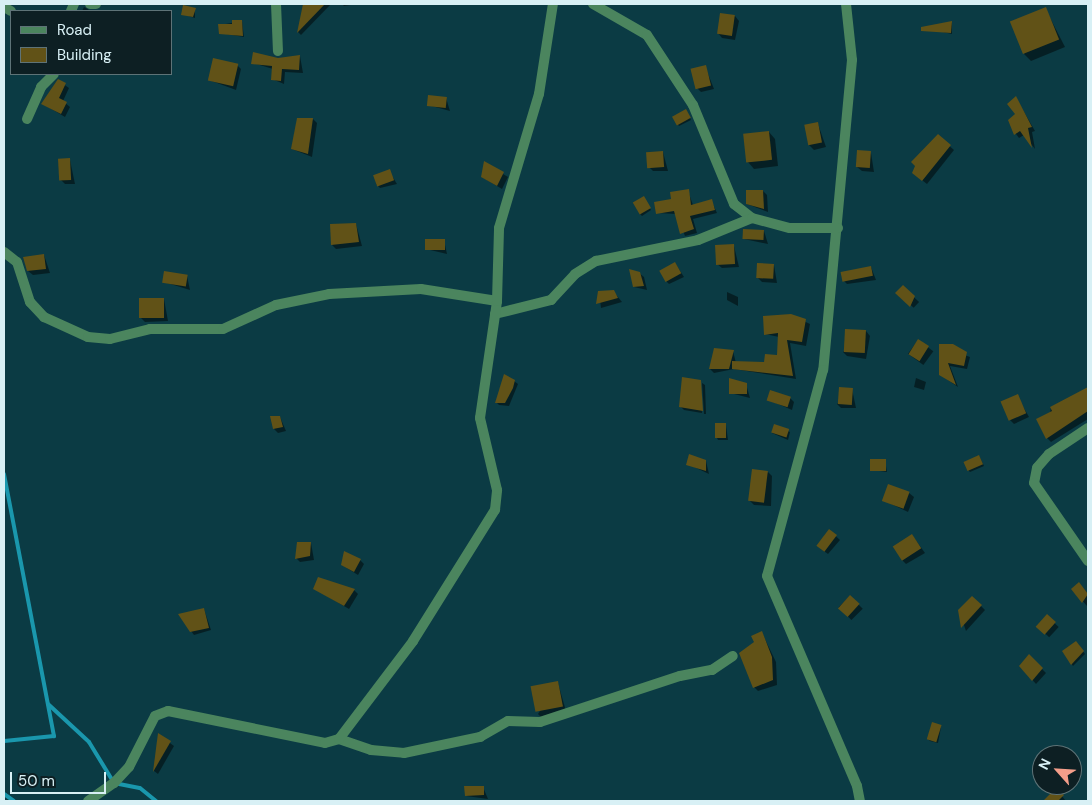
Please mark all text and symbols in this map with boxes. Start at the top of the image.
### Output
legend [10,10,172,75]
text: Road [57,20,92,40]
text: Building [57,45,112,65]
north arrow [1032,745,1082,795]
text: N [1034,755,1055,772]
scale bar [12,762,109,794]
text: 50 m [18,771,55,791]

